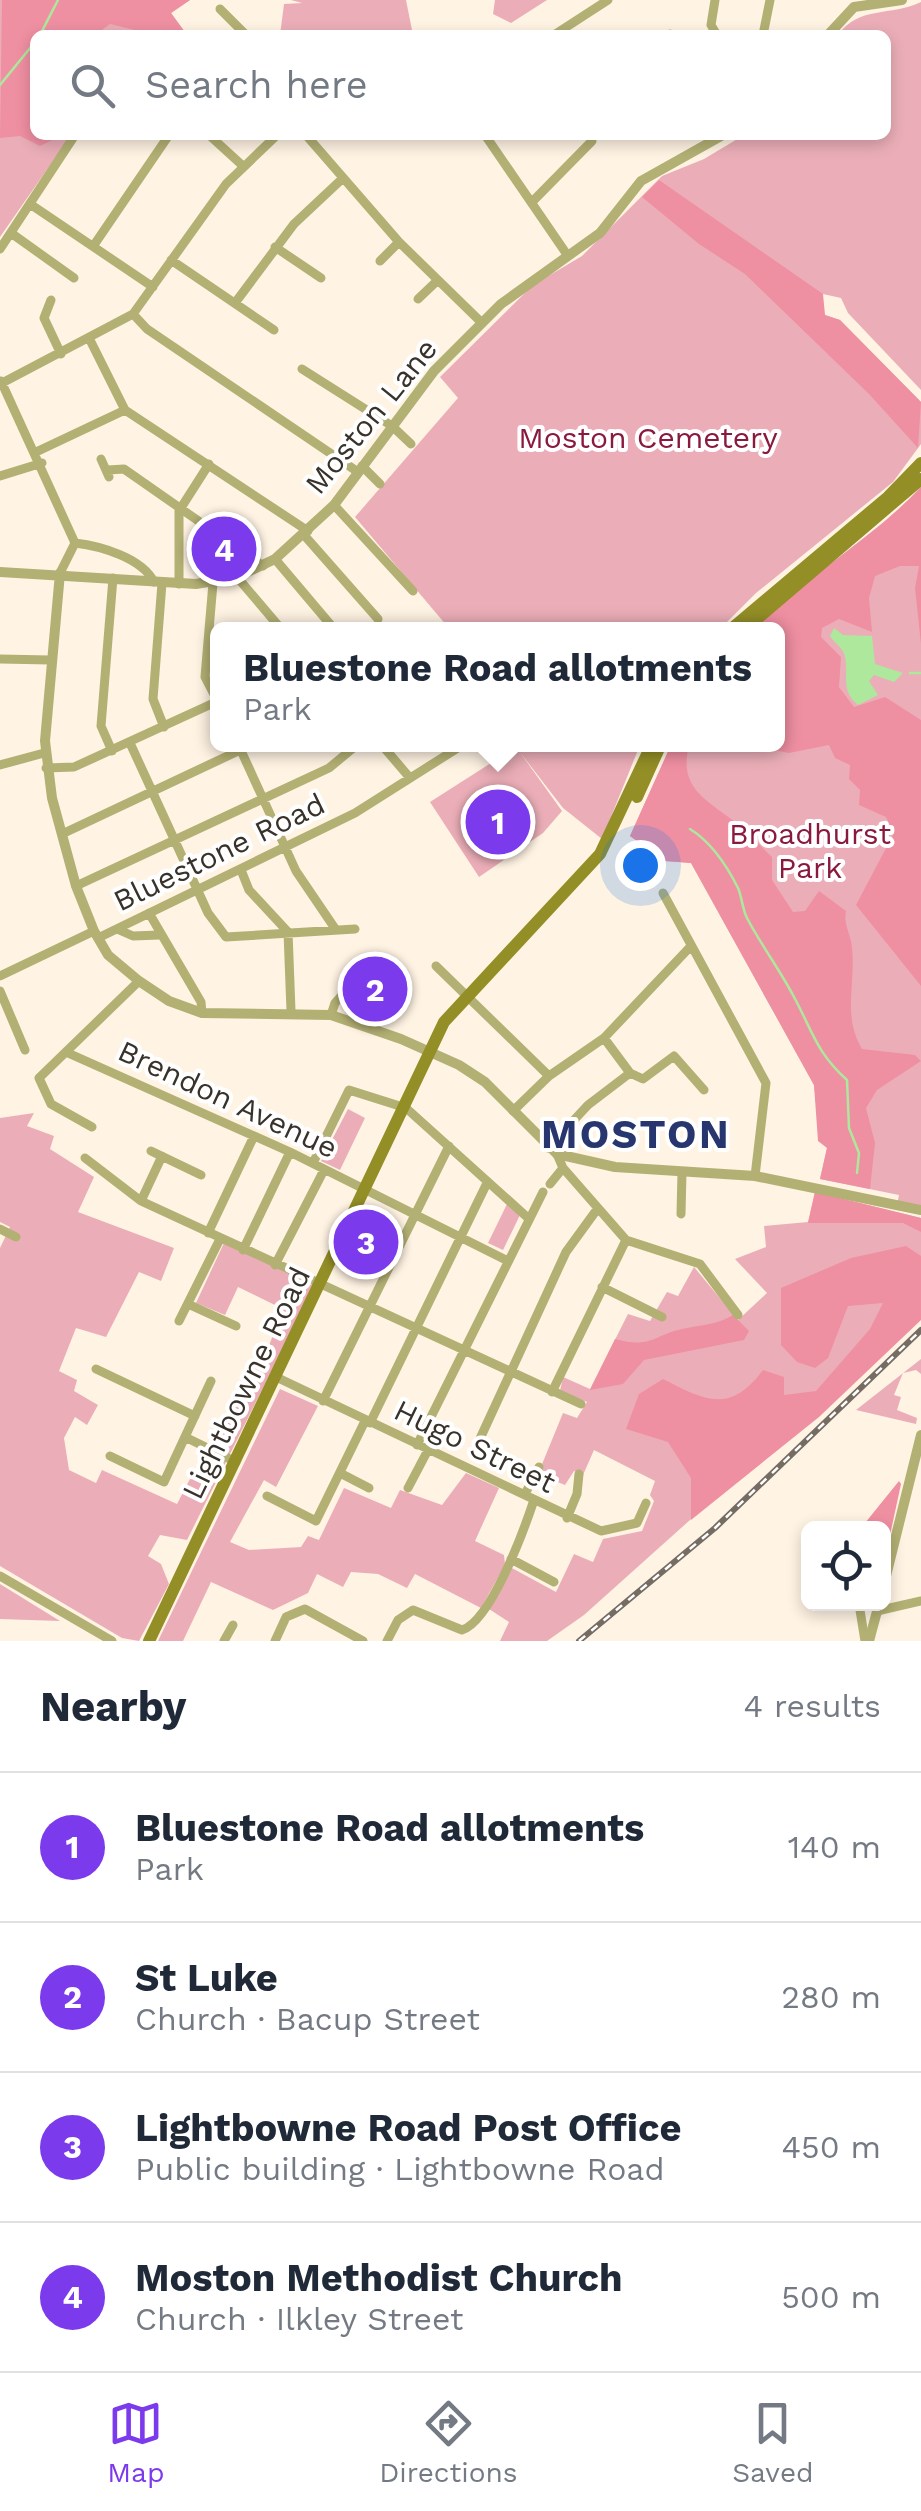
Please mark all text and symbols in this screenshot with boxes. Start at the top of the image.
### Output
search box [30,30,891,140]
icon: search [65,58,120,113]
text: Search here [145,63,368,107]
street label: Moston Lane [298,331,444,501]
park label: Moston Cemetery [518,420,778,455]
pin: 4 [192,512,256,586]
popup [210,622,785,752]
text: Bluestone Road allotments [243,646,752,690]
text: Park [243,690,312,728]
pin: 1 [466,784,530,860]
street label: Bluestone Road [108,786,330,918]
park label: Broadhurst Park [729,816,892,885]
your location [615,840,666,891]
pin: 2 [342,952,408,1026]
street label: Brendon Avenue [113,1033,343,1165]
district label: MOSTON [541,1111,731,1158]
pin: 3 [334,1204,398,1280]
street label: Lightbowne Road [175,1261,317,1505]
street label: Hugo Street [389,1392,562,1500]
map controls [801,1521,891,1611]
button: locate [801,1521,891,1611]
text: Nearby [40,1682,187,1731]
text: 4 results [743,1687,881,1725]
text: Bluestone Road allotments [135,1806,644,1850]
text: 1 [66,1828,79,1866]
text: 140 m [788,1828,881,1866]
text: Park [135,1850,204,1888]
text: St Luke [135,1956,278,2000]
text: 2 [63,1978,82,2016]
text: 280 m [781,1978,881,2016]
text: Church · Bacup Street [135,2000,480,2038]
text: Lightbowne Road Post Office [135,2106,681,2150]
text: 3 [63,2128,82,2166]
text: 450 m [782,2128,881,2166]
text: Public building · Lightbowne Road [135,2150,665,2188]
text: Moston Methodist Church [135,2256,623,2300]
text: 4 [62,2278,83,2316]
text: 500 m [781,2278,881,2316]
text: Church · Ilkley Street [135,2300,463,2338]
tab: Map [107,2396,165,2489]
tab: Directions [379,2396,518,2489]
tab: Saved [732,2396,814,2489]

